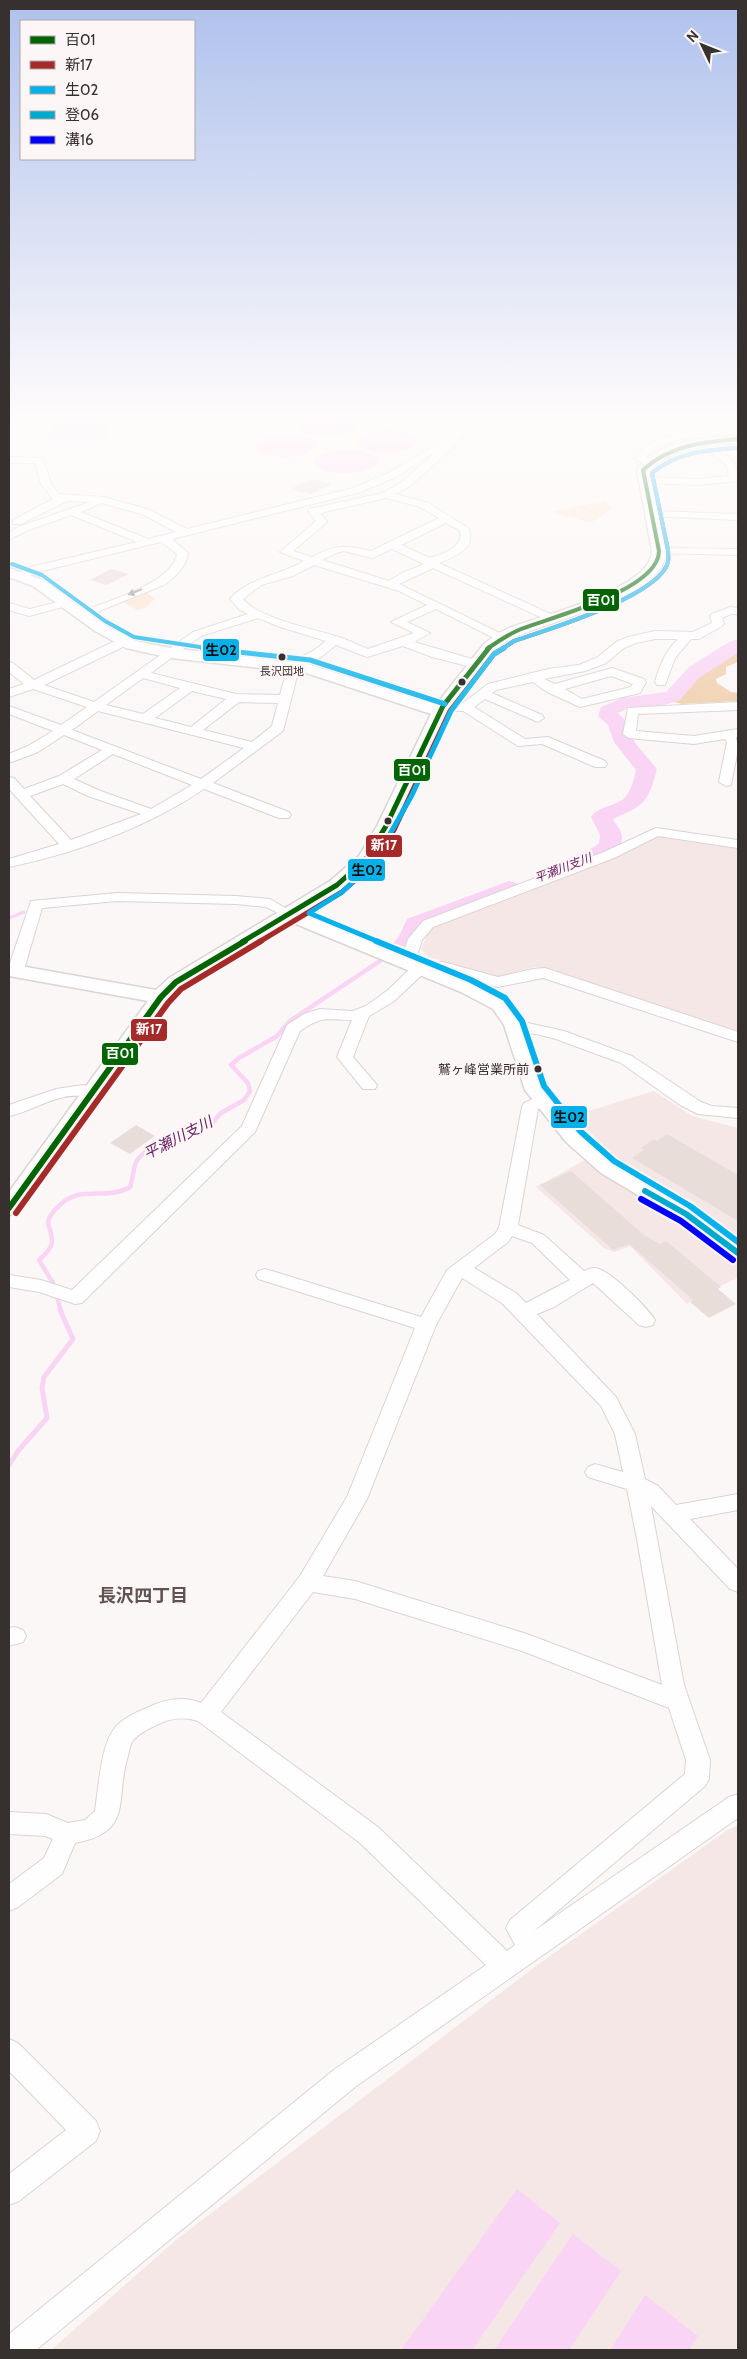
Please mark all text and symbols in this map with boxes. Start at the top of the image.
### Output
legend [20,20,195,160]
north arrow [677,20,727,70]
text: N [683,26,702,46]
text: 百01 [65,31,95,49]
text: 新17 [65,56,93,74]
text: 生02 [65,81,98,99]
text: 登06 [65,106,99,124]
text: 溝16 [65,131,93,149]
one-way arrow [127,588,142,596]
line badge: 百01 [582,588,620,612]
text: 百01 [586,591,616,609]
line badge: 生02 [202,638,240,662]
text: 生02 [205,641,237,659]
marker: 長沢団地 [277,652,287,662]
place label: 長沢団地 [260,664,304,678]
unlabelled marker [457,677,467,687]
line badge: 百01 [393,758,431,782]
text: 百01 [397,761,427,779]
unlabelled marker [383,816,393,826]
line badge: 新17 [365,834,403,858]
text: 新17 [371,836,398,854]
water label: 平瀬川支川 [532,849,595,885]
line badge: 生02 [347,858,386,882]
text: 生02 [351,861,383,879]
line badge: 新17 [130,1018,168,1042]
text: 新17 [136,1020,163,1038]
line badge: 百01 [101,1042,139,1066]
text: 百01 [105,1044,135,1062]
place label: 鷲ヶ峰営業所前 [438,1061,529,1077]
marker: 鷲ヶ峰営業所前 [533,1064,543,1074]
line badge: 生02 [550,1105,588,1129]
text: 生02 [553,1108,585,1126]
water label: 平瀬川支川 [140,1112,217,1163]
district label: 長沢四丁目 [98,1585,188,1607]

